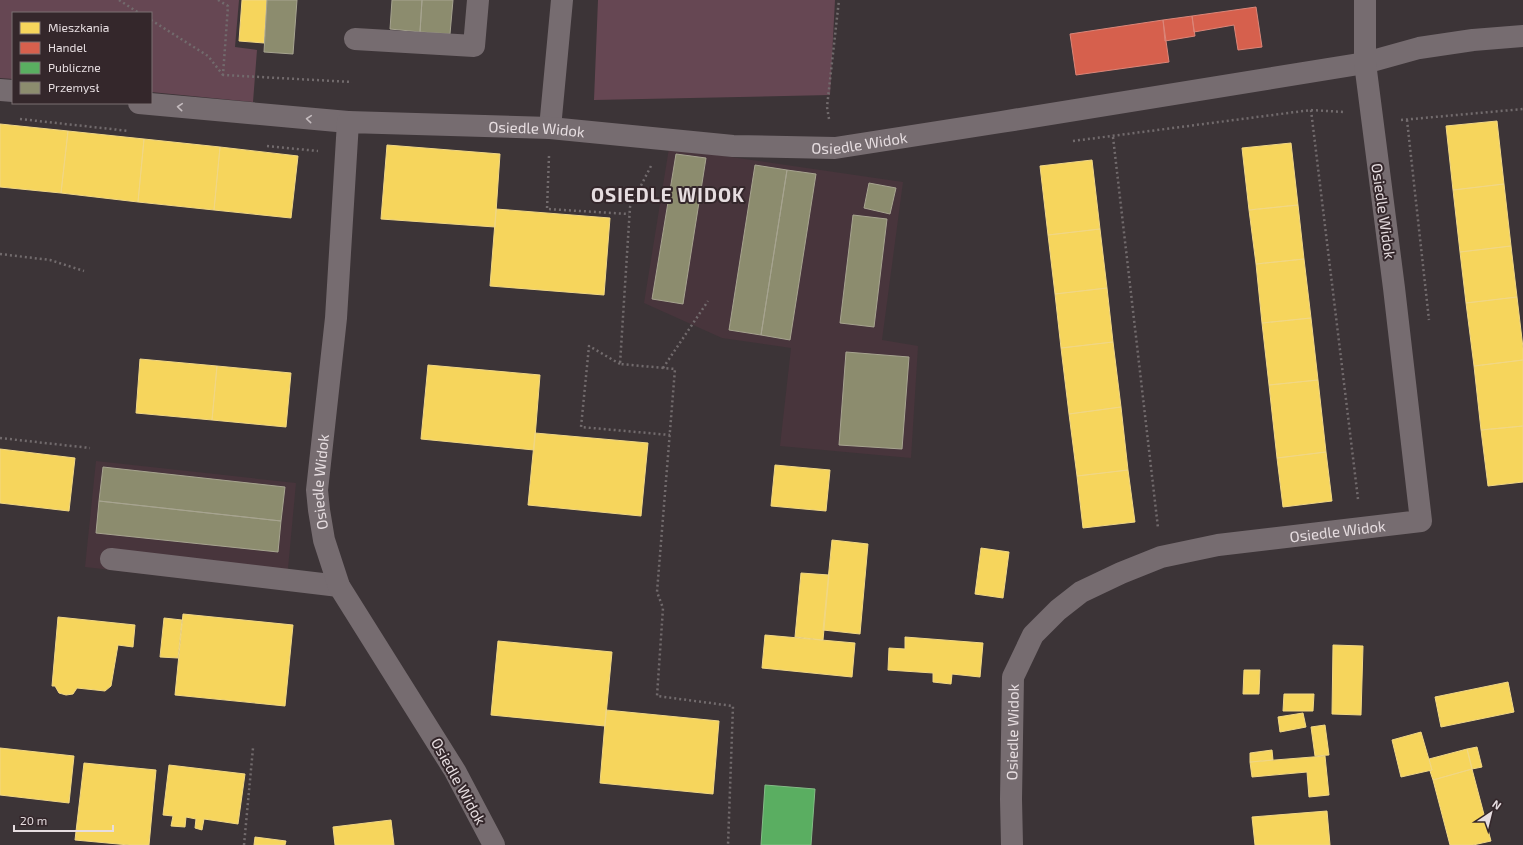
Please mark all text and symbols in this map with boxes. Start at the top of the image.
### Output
legend [12,12,152,104]
text: Mieszkania [48,20,109,34]
text: Handel [48,40,87,54]
text: Publiczne [48,60,101,74]
text: Przemysł [48,80,99,94]
one-way arrow [177,102,183,111]
one-way arrow [306,114,313,123]
street label: Osiedle Widok [488,117,586,140]
street label: Osiedle Widok [811,128,909,157]
street label: Osiedle Widok [1368,162,1400,260]
district label: OSIEDLE WIDOK [591,183,745,206]
street label: Osiedle Widok [308,433,332,531]
street label: Osiedle Widok [1288,516,1387,545]
street label: Osiedle Widok [1002,683,1022,780]
street label: Osiedle Widok [428,734,490,828]
north arrow [1471,793,1511,833]
text: N [1490,797,1504,812]
scale bar [14,807,113,833]
text: 20 m [20,813,47,827]

